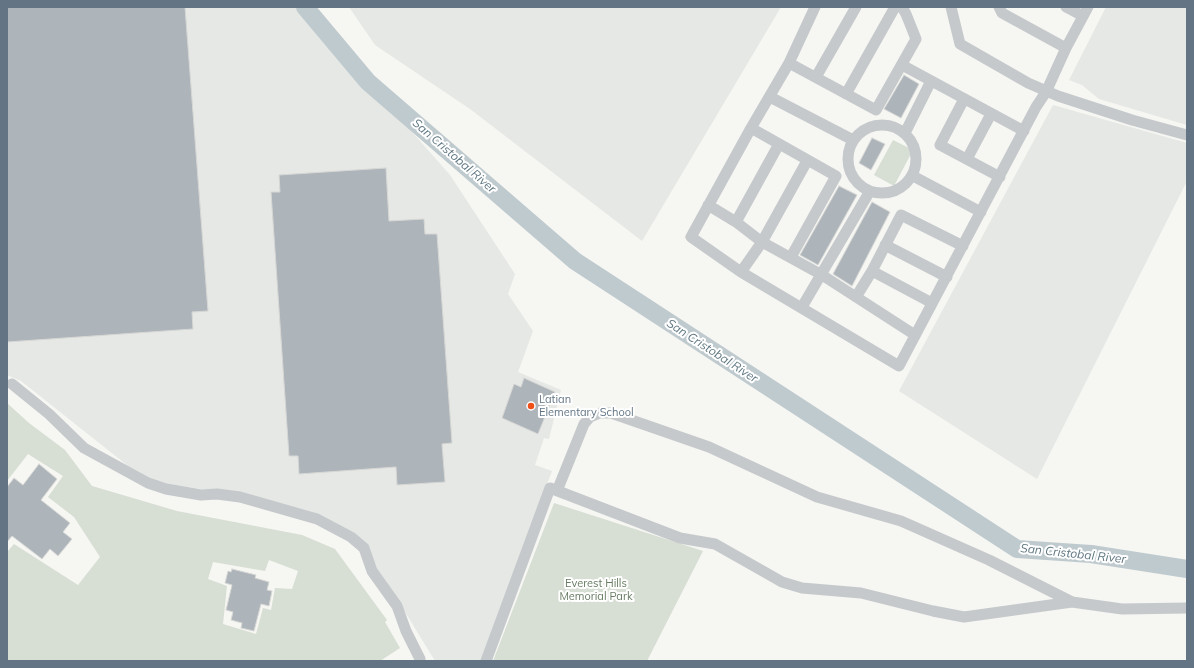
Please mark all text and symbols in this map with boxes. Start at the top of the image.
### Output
water label: San Cristobal River [409,116,499,196]
water label: San Cristobal River [664,316,760,386]
place label: Latian Elementary School [539,393,634,419]
marker: Latian Elementary School [526,401,536,411]
water label: San Cristobal River [1020,541,1126,567]
park label: Everest Hills Memorial Park [559,577,633,603]

